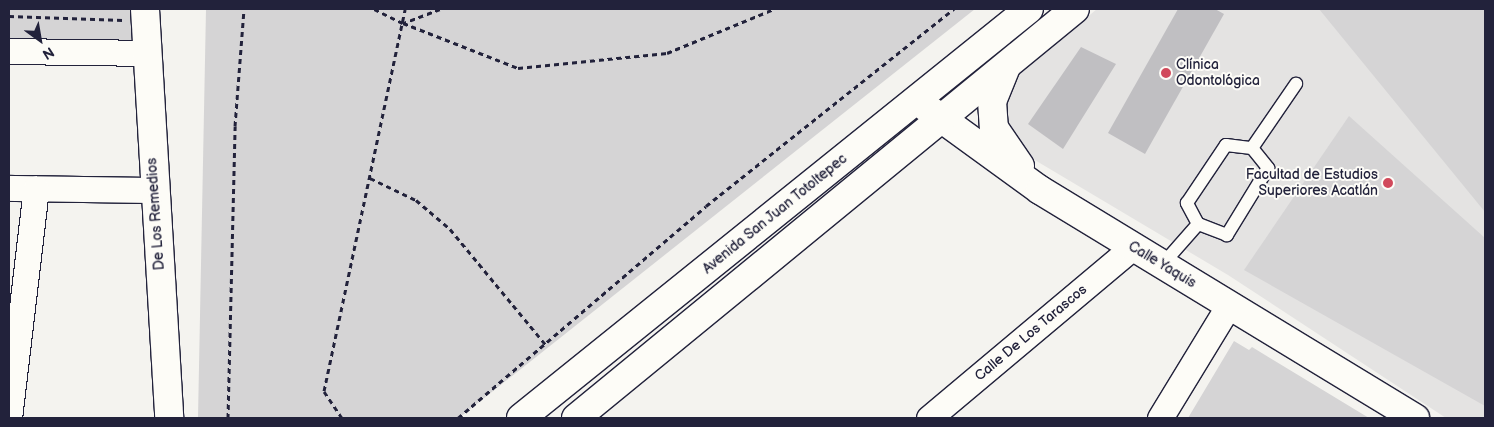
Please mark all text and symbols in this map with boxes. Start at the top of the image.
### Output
north arrow [15,15,65,65]
text: N [39,43,57,63]
place label: Clínica Odontológica [1176,57,1260,90]
marker: Clínica Odontológica [1160,67,1172,79]
street label: Avenida San Juan Totoltepec [699,150,851,278]
street label: De Los Remedios [144,157,168,271]
place label: Facultad de Estudios Superiores Acatlán [1246,167,1378,200]
marker: Facultad de Estudios Superiores Acatlán [1382,177,1394,189]
street label: Calle Yaquis [1125,238,1199,292]
street label: Calle De Los Tarascos [971,281,1091,385]

